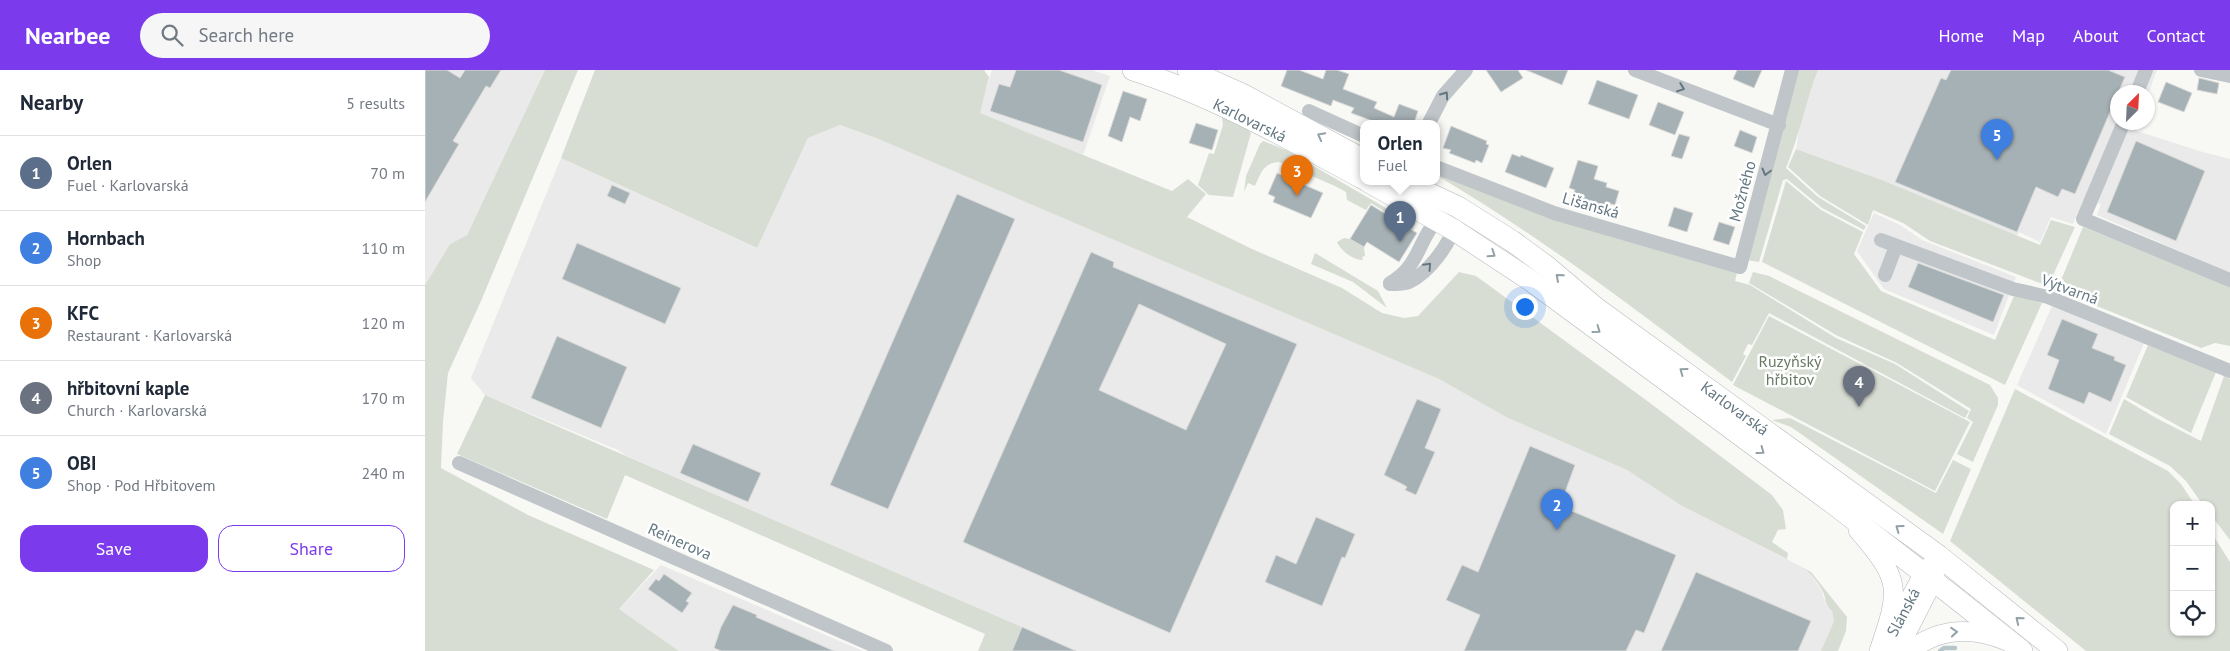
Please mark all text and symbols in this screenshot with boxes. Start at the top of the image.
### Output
search box [140,13,490,58]
text: Nearbee [25,20,110,51]
icon: search [158,21,186,49]
text: Search here [198,23,294,47]
text: Home [1938,24,1984,47]
text: Map [2012,24,2045,47]
text: About [2073,24,2119,47]
text: Contact [2147,24,2205,47]
one-way arrow [1676,81,1685,92]
north arrow [2110,85,2155,130]
text: Nearby [20,89,83,116]
one-way arrow [1439,91,1448,101]
text: 5 results [346,93,405,113]
street label: Karlovarská [1210,94,1290,146]
pin: 5 [1981,119,2013,160]
popup [1360,120,1440,185]
text: Orlen [1378,131,1423,155]
one-way arrow [1317,133,1326,143]
text: Orlen [67,151,112,175]
pin: 3 [1281,155,1313,196]
text: Fuel [1378,155,1407,175]
street label: Možného [1724,158,1760,224]
text: 1 [31,163,41,183]
text: 70 m [370,163,405,183]
one-way arrow [1761,168,1771,176]
text: Fuel · Karlovarská [67,175,189,195]
street label: Lišanská [1560,187,1622,223]
pin: 1 [1384,201,1416,242]
text: Hornbach [67,226,145,250]
text: 2 [31,238,41,258]
text: 110 m [362,238,405,258]
one-way arrow [1486,248,1496,257]
text: Shop [67,250,101,270]
one-way arrow [1422,263,1431,272]
street label: Výtvarná [2038,269,2101,309]
one-way arrow [1556,273,1565,282]
your location [1512,294,1538,320]
text: KFC [67,301,99,325]
text: 3 [31,313,41,333]
text: 120 m [362,313,405,333]
one-way arrow [1591,324,1601,333]
text: Restaurant · Karlovarská [67,325,232,345]
park label: Ruzyňský hřbitov [1759,351,1822,389]
pin: 4 [1843,366,1875,407]
one-way arrow [1679,368,1689,377]
text: hřbitovní kaple [67,376,189,400]
street label: Karlovarská [1697,377,1773,439]
text: 4 [31,388,41,408]
text: 170 m [362,388,405,408]
text: Church · Karlovarská [67,400,207,420]
one-way arrow [1755,445,1765,454]
text: OBI [67,451,96,475]
text: 5 [31,463,41,483]
text: 240 m [362,463,405,483]
text: Shop · Pod Hřbitovem [67,475,216,495]
pin: 2 [1541,489,1573,530]
map controls [2170,501,2215,636]
button: + [2170,501,2215,546]
street label: Reinerova [645,518,715,564]
button: Save [20,525,208,572]
button: Share [218,525,405,572]
one-way arrow [1896,525,1905,534]
button: − [2170,546,2215,591]
street label: Slánská [1882,584,1924,640]
button: locate [2170,591,2215,636]
one-way arrow [2016,618,2025,626]
one-way arrow [1950,627,1958,638]

